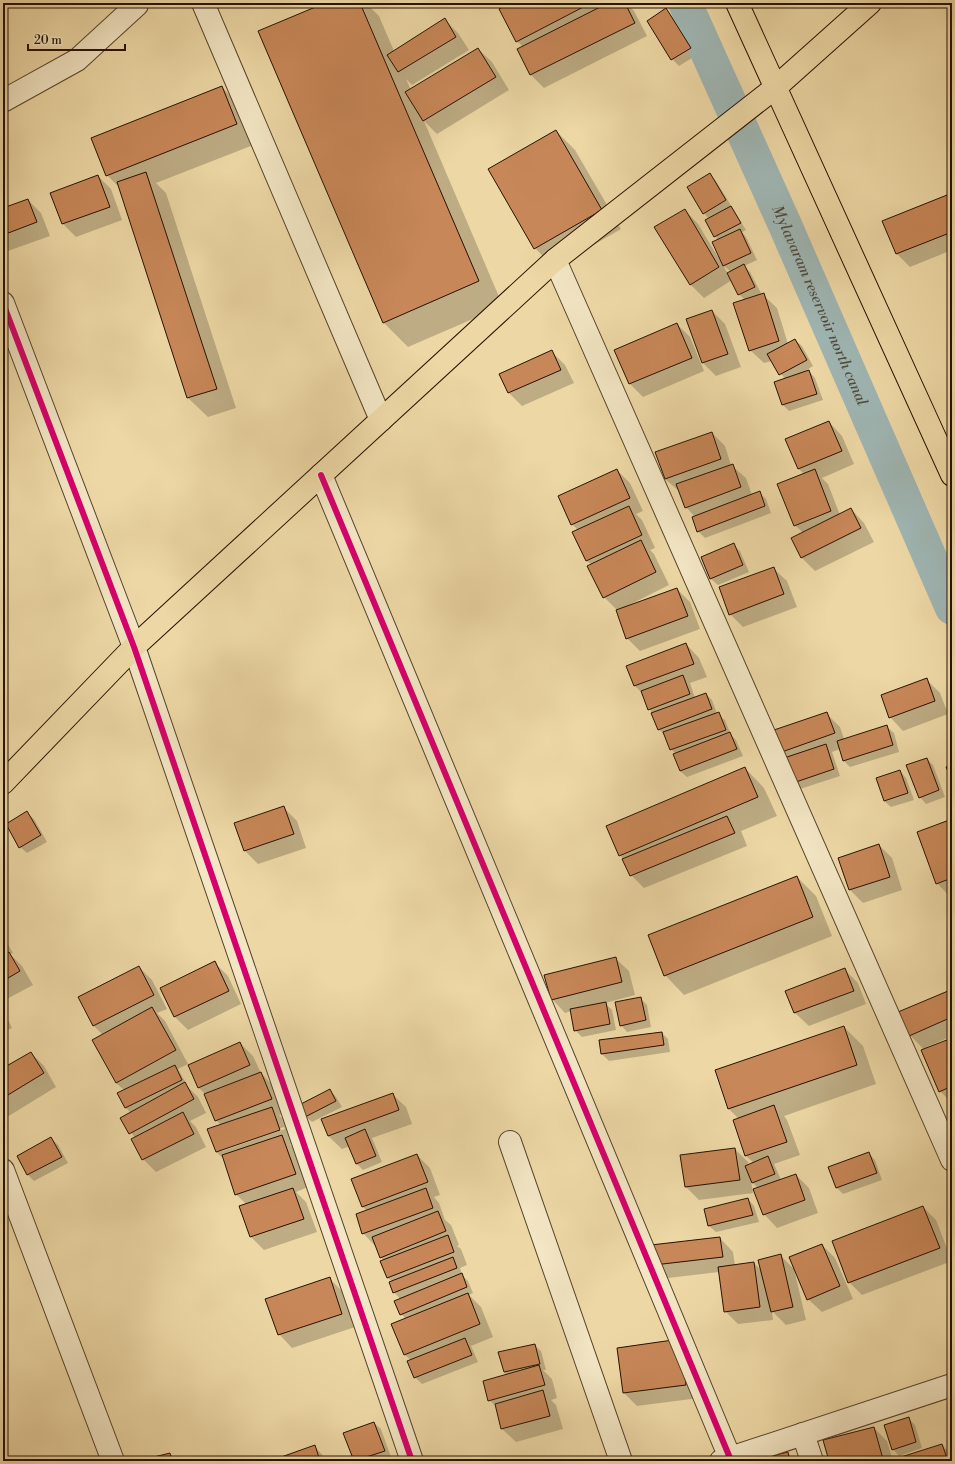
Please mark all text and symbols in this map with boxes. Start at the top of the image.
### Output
scale bar [28,26,125,52]
text: 20 m [34,33,62,48]
water label: Mylavaram reservoir north canal [768,202,872,409]

